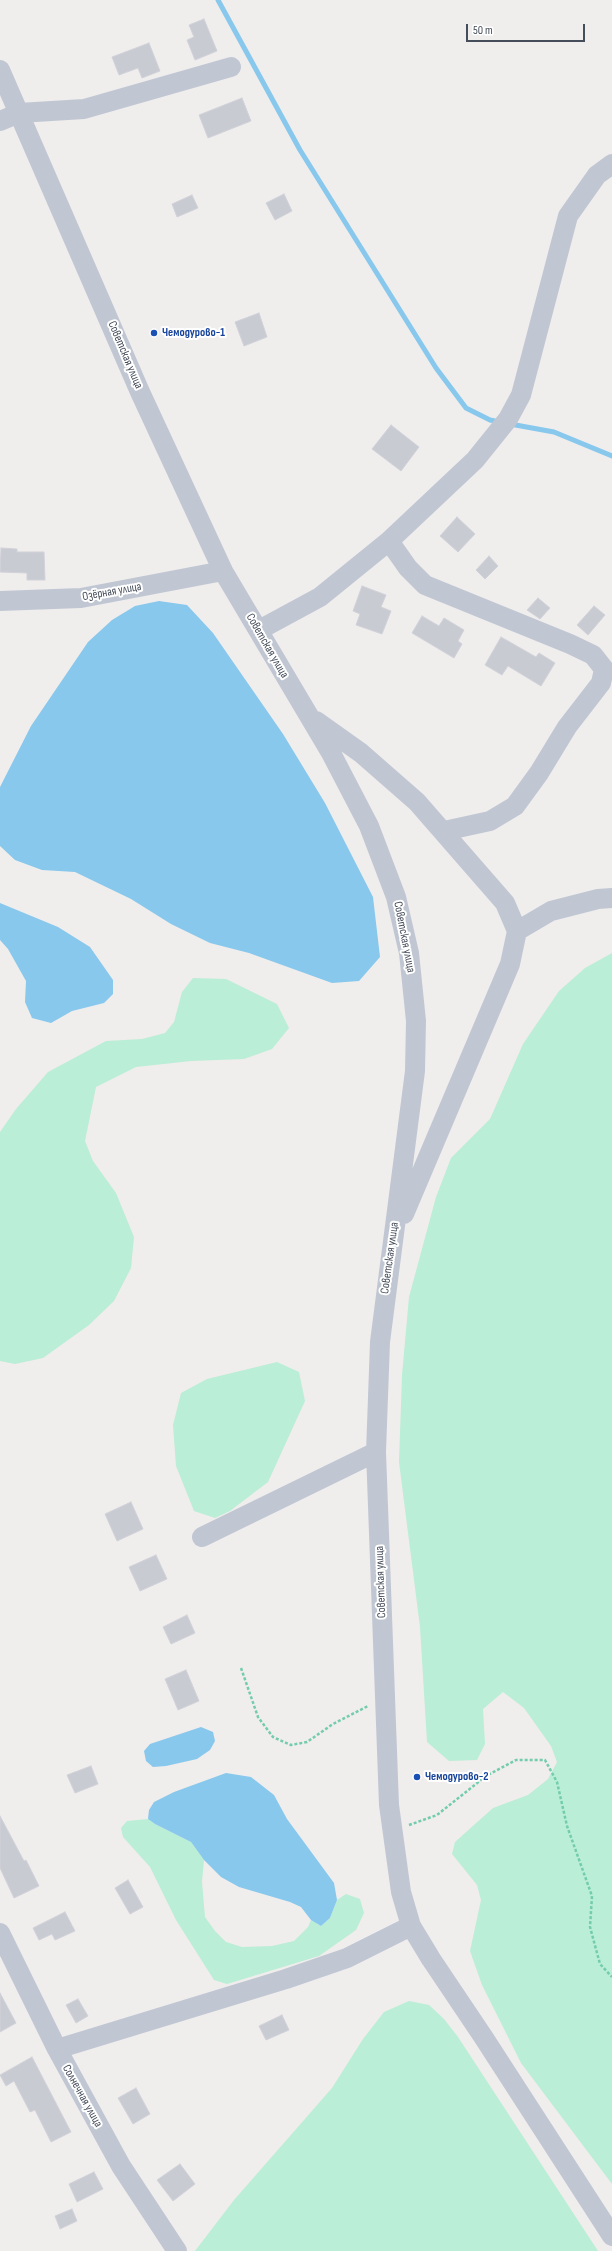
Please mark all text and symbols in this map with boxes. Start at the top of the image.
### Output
scale bar [468,16,587,42]
text: 50 m [473,23,493,38]
street label: Советская улица [104,319,146,391]
place label: Чемодурово-1 [162,326,225,340]
marker: Чемодурово-1 [149,328,159,338]
street label: Озёрная улица [81,580,143,604]
street label: Советская улица [243,611,291,681]
street label: Советская улица [390,900,418,974]
street label: Советская улица [378,1221,402,1295]
street label: Советская улица [373,1546,389,1618]
place label: Чемодурово-2 [425,1770,489,1784]
marker: Чемодурово-2 [412,1772,422,1782]
street label: Солнечная улица [59,2062,105,2130]

